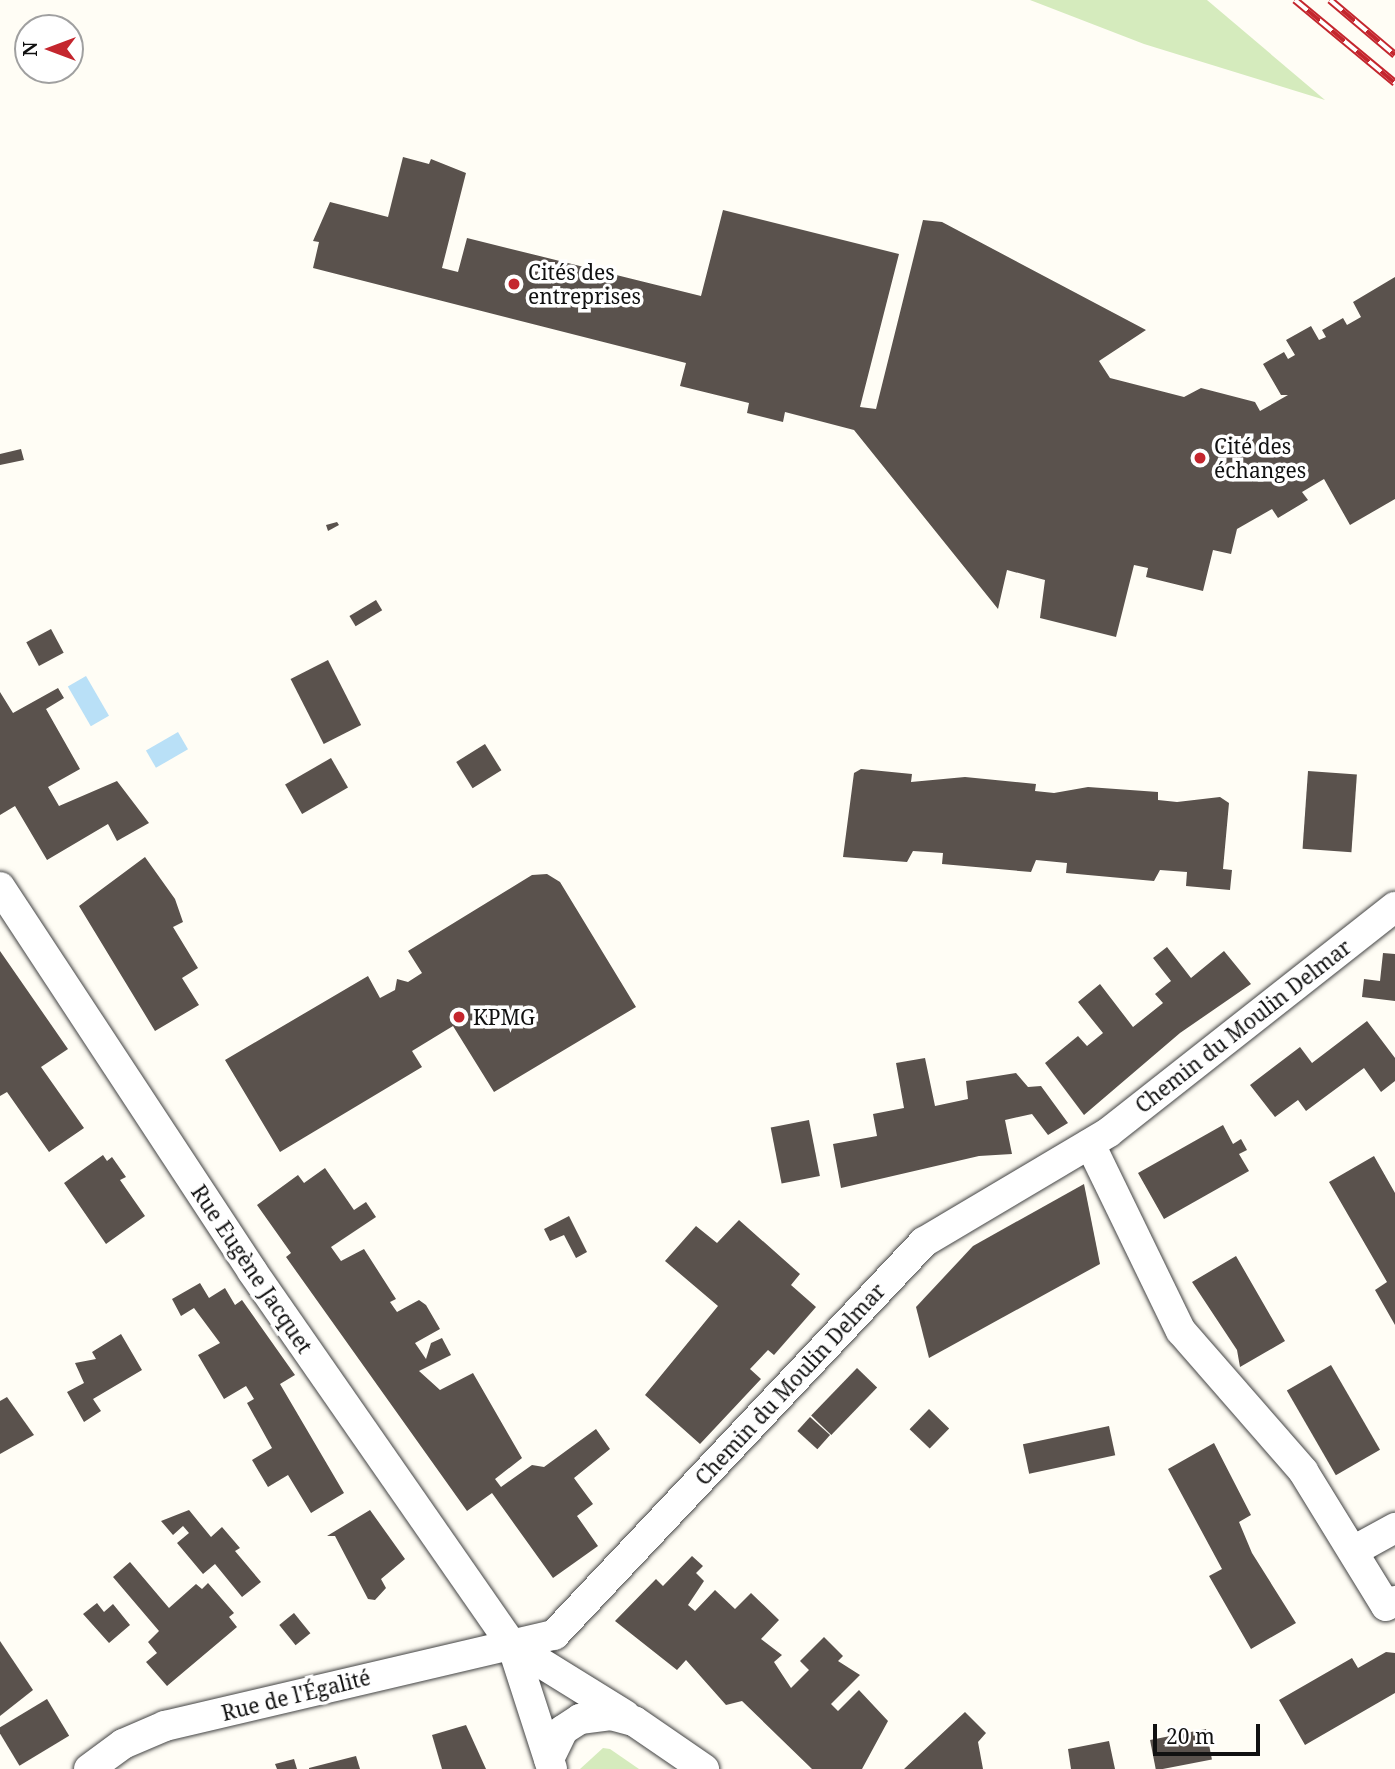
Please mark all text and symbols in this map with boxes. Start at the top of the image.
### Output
north arrow [14,14,84,84]
text: N [17,42,43,57]
place label: Cités des entreprises [528,259,641,309]
marker: Cités des entreprises [506,276,522,292]
place label: Cité des échanges [1214,433,1306,483]
marker: Cité des échanges [1192,450,1208,466]
street label: Chemin du Moulin Delmar [1130,934,1356,1118]
place label: KPMG [473,1004,535,1030]
marker: KPMG [451,1009,467,1025]
street label: Rue Eugène Jacquet [186,1180,318,1358]
street label: Chemin du Moulin Delmar [690,1278,890,1490]
street label: Rue de l'Égalité [219,1664,373,1726]
scale bar [1157,1710,1264,1754]
text: 20 m [1166,1722,1215,1750]

